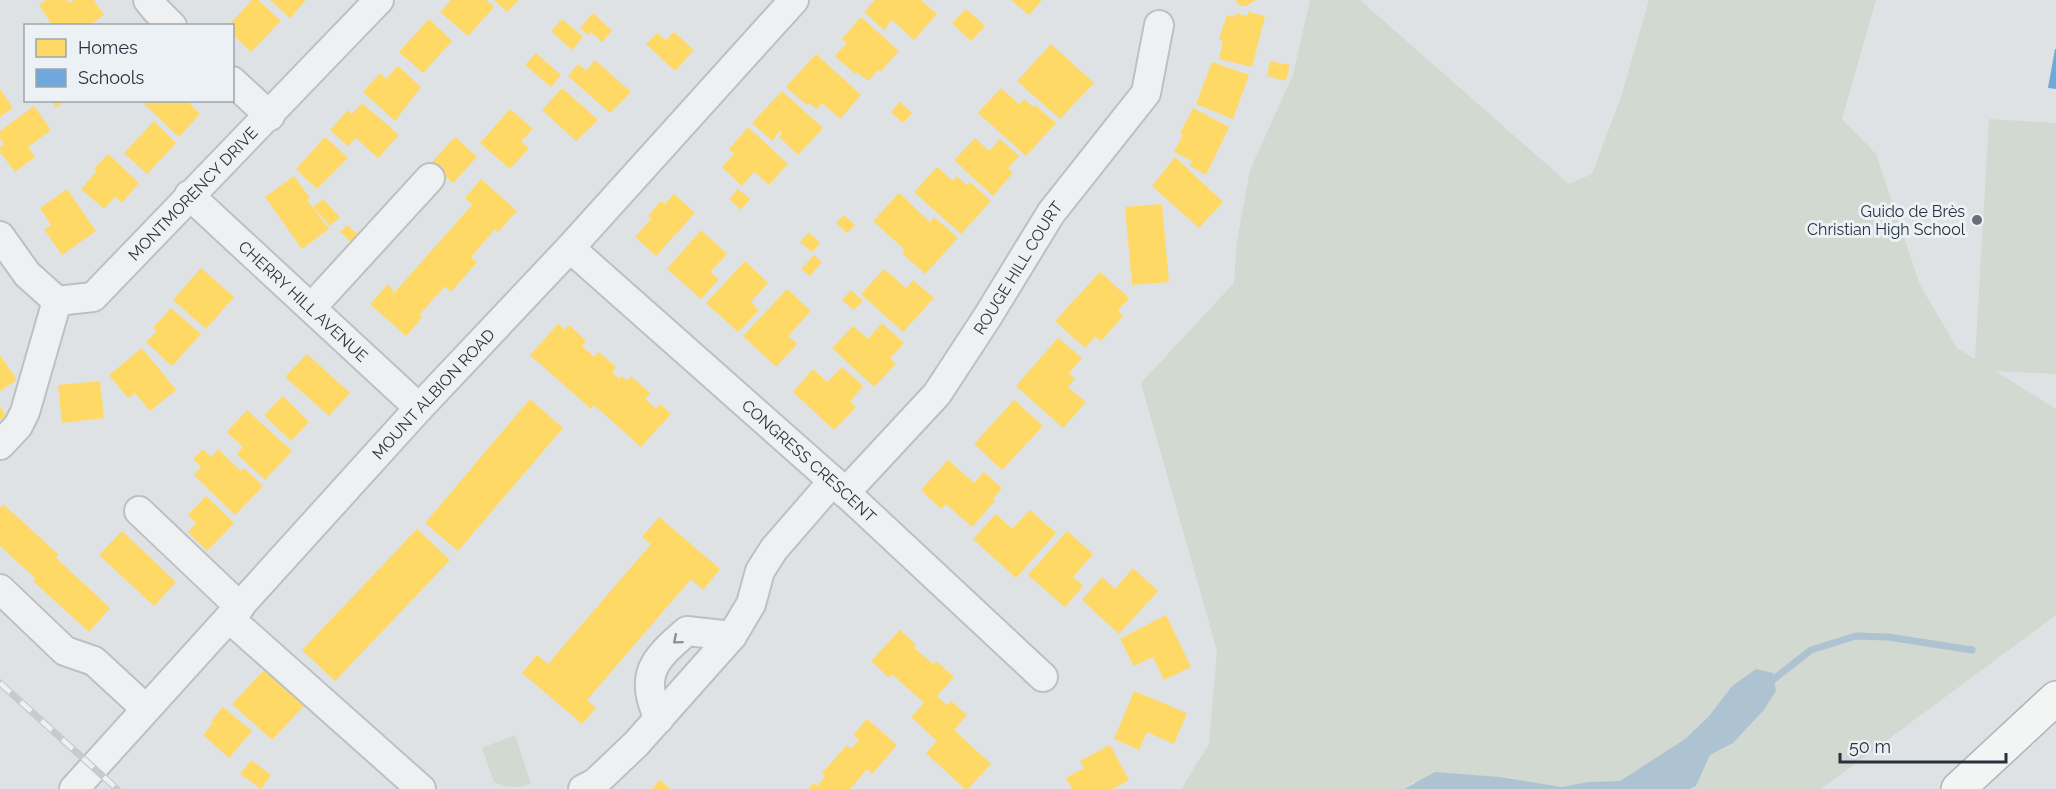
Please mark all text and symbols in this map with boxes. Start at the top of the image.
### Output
legend [24,24,234,102]
text: Homes [78,37,138,58]
text: Schools [78,67,145,88]
street label: MONTMORENCY DRIVE [125,123,262,264]
street label: ROUGE HILL COURT [970,197,1067,338]
place label: Guido de Brès Christian High School [1807,202,1966,239]
marker: Guido de Brès Christian High School [1970,213,1984,227]
street label: CHERRY HILL AVENUE [235,237,372,366]
street label: MOUNT ALBION ROAD [368,325,499,463]
street label: CONGRESS CRESCENT [738,396,880,526]
one-way arrow [673,632,684,643]
scale bar [1840,726,2006,764]
text: 50 m [1849,736,1891,757]

